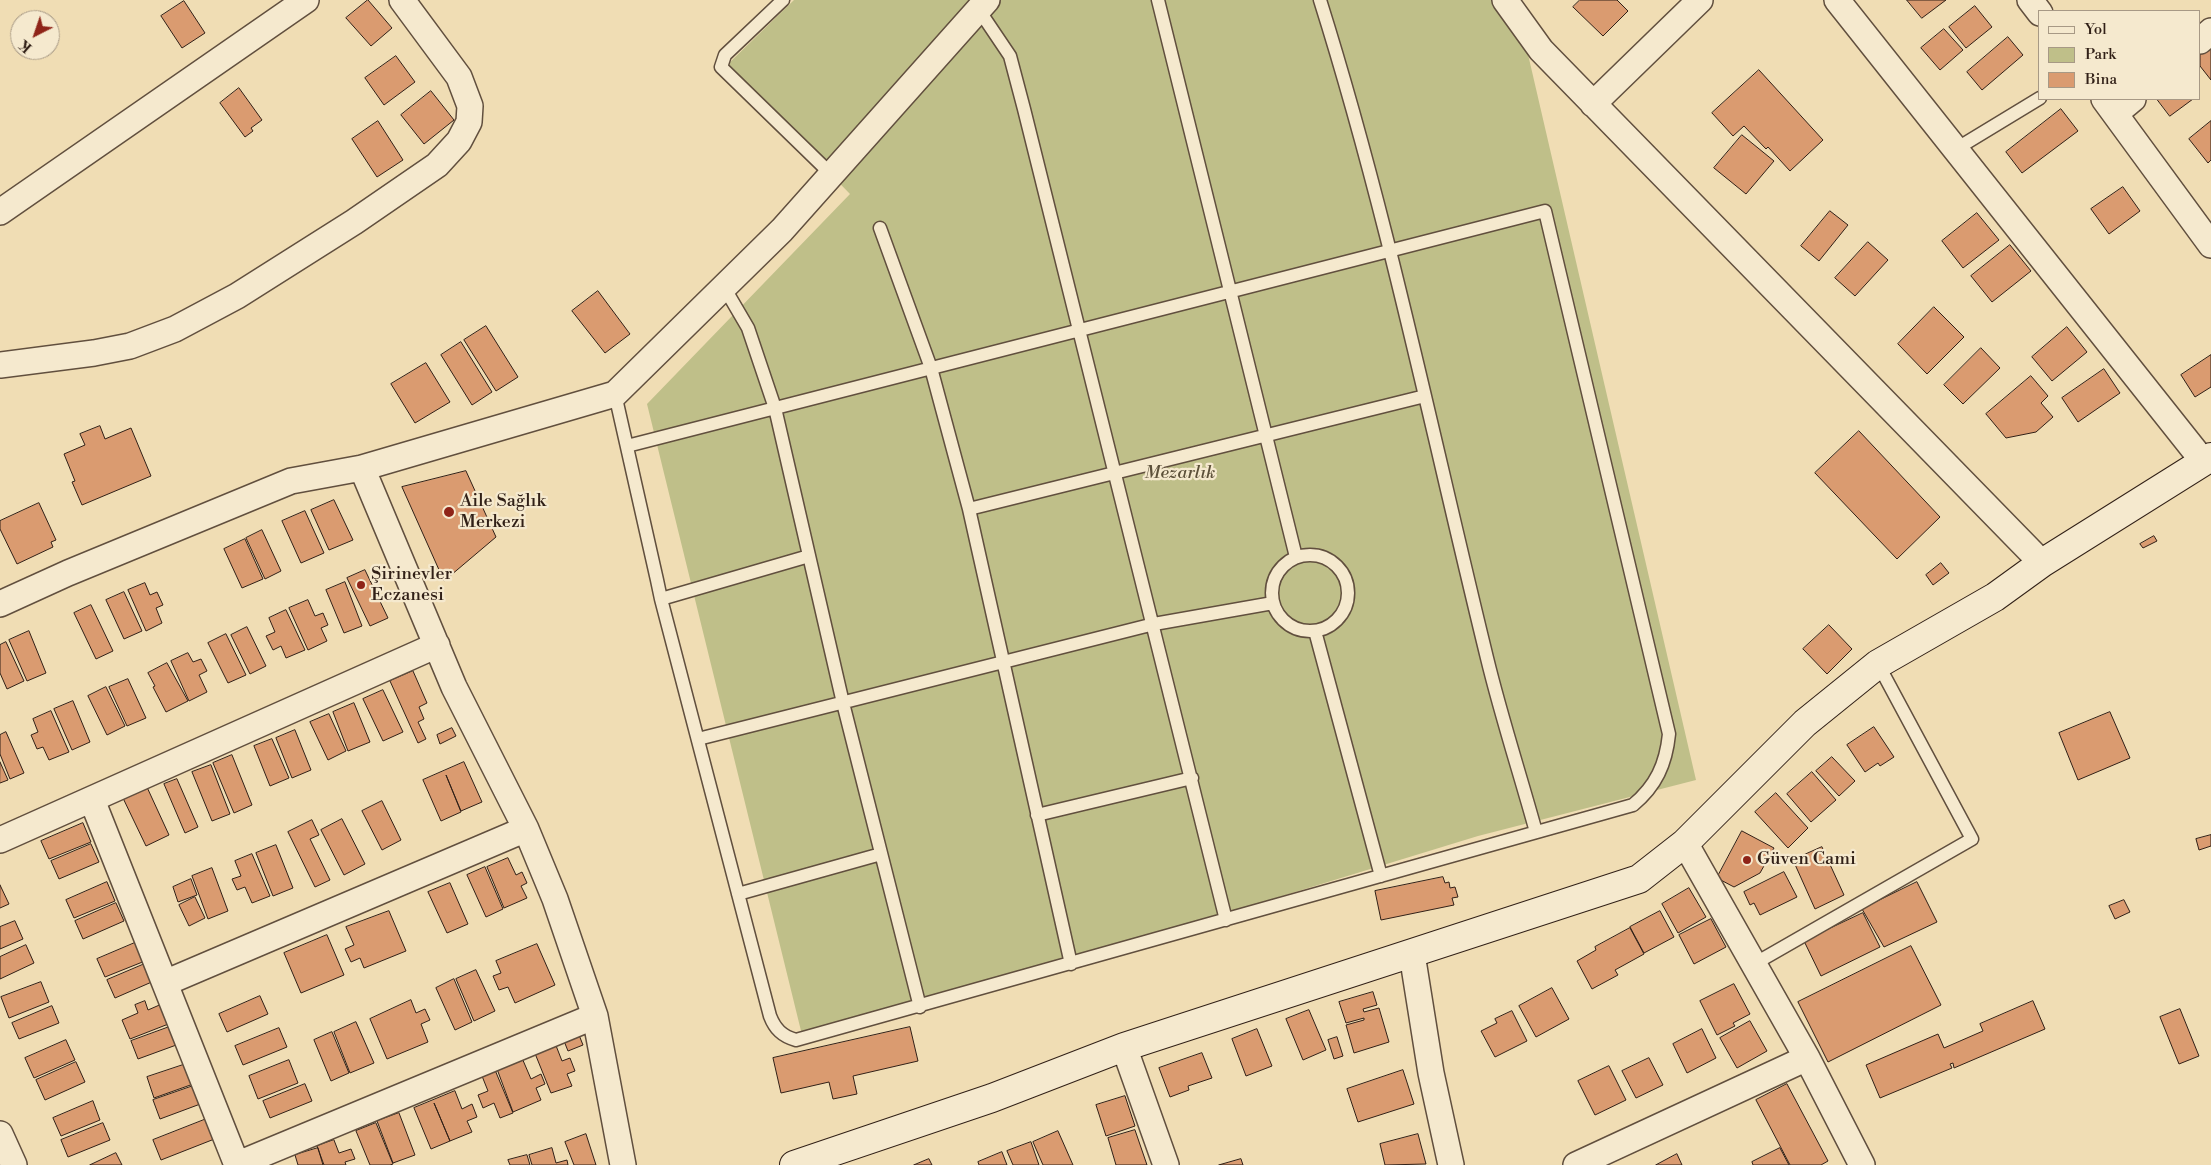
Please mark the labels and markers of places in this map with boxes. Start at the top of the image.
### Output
place label: Aile Sağlık Merkezi [460,491,546,534]
marker: Aile Sağlık Merkezi [442,505,456,519]
place label: Şirinevler Eczanesi [371,564,452,606]
marker: Şirinevler Eczanesi [355,579,367,591]
place label: Güven Cami [1757,849,1856,871]
marker: Güven Cami [1741,854,1753,866]

